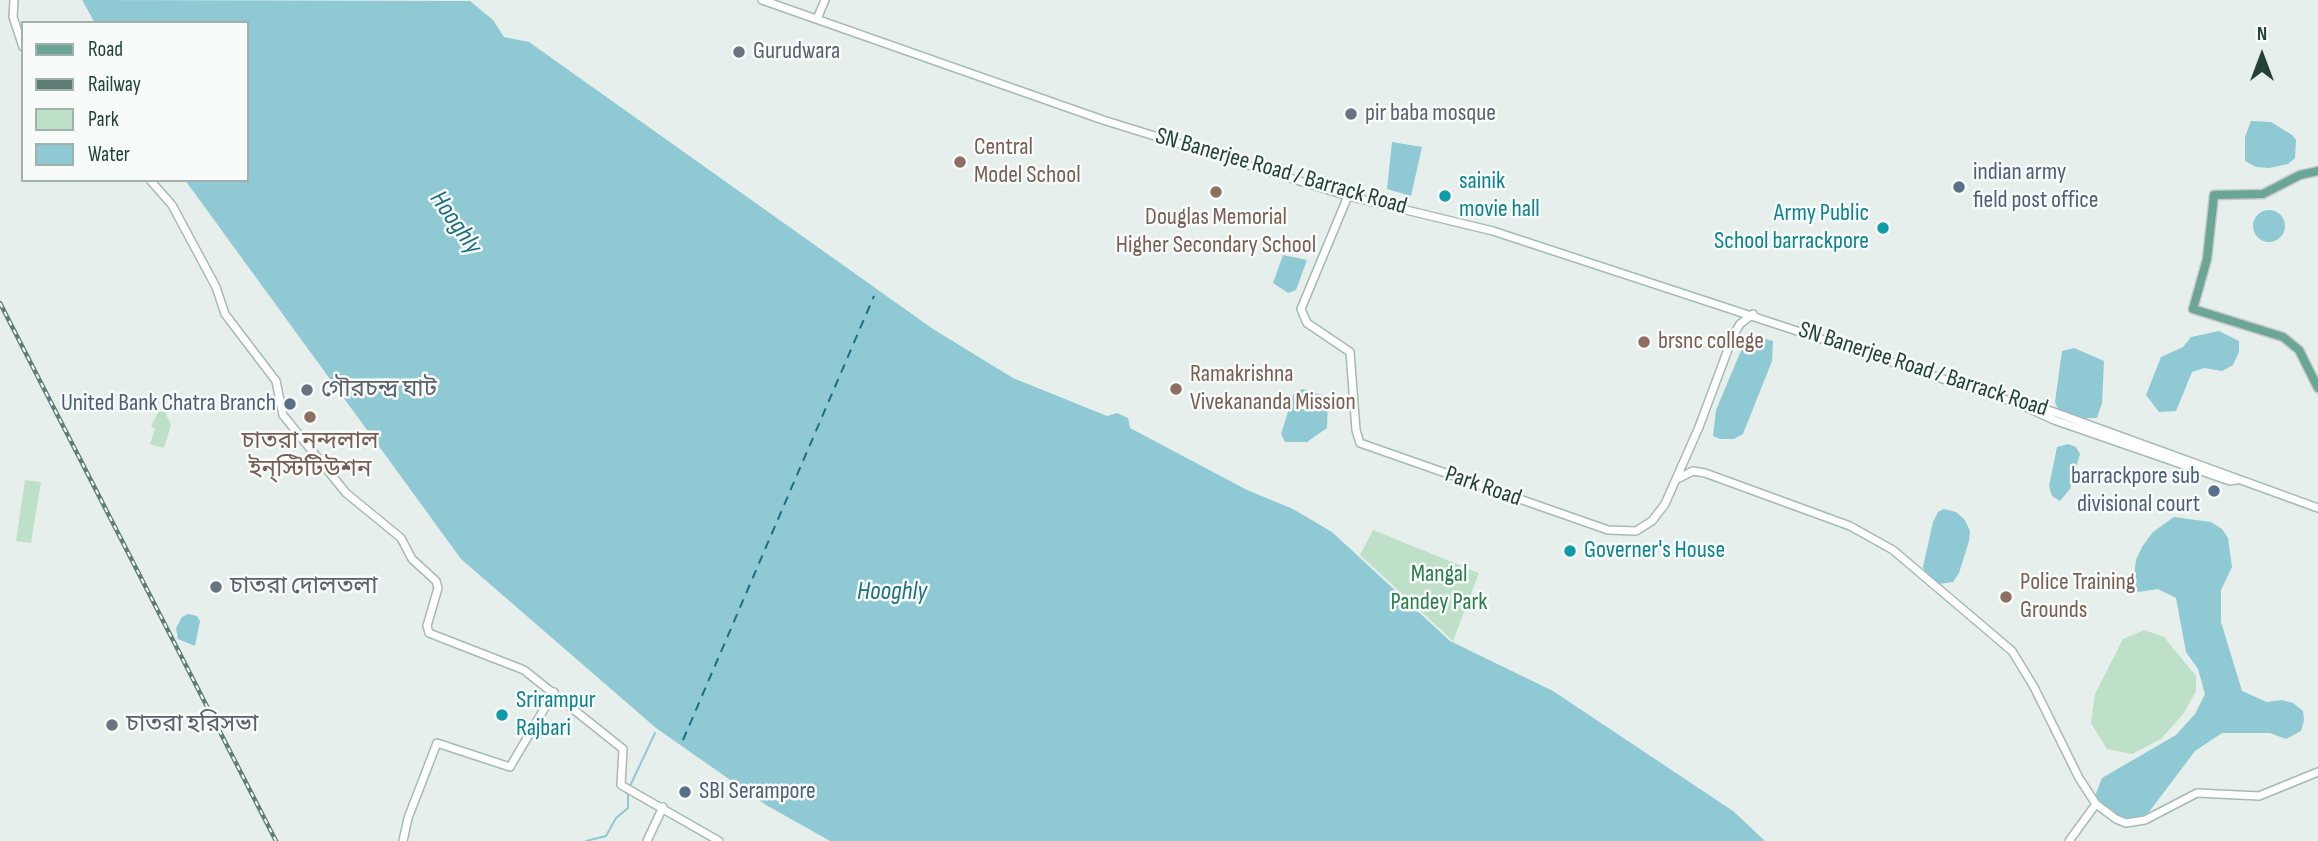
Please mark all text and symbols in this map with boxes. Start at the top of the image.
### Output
legend [21,21,248,182]
north arrow [2227,21,2297,91]
text: N [2257,23,2267,46]
text: Road [88,37,123,62]
place label: Gurudwara [753,38,840,66]
marker: Gurudwara [731,44,747,60]
text: Railway [88,72,141,97]
place label: pir baba mosque [1365,100,1496,128]
marker: pir baba mosque [1343,106,1359,122]
text: Park [88,107,119,132]
street label: SN Banerjee Road / Barrack Road [1152,122,1410,222]
place label: Central Model School [974,134,1081,190]
text: Water [88,142,130,167]
marker: Central Model School [952,154,968,170]
place label: indian army field post office [1973,159,2098,215]
place label: sainik movie hall [1459,168,1540,224]
marker: indian army field post office [1951,179,1967,195]
marker: Douglas Memorial Higher Secondary School [1208,184,1224,200]
water label: Hooghly [422,185,488,261]
marker: sainik movie hall [1437,188,1453,204]
place label: Army Public School barrackpore [1714,200,1869,256]
place label: Douglas Memorial Higher Secondary School [1116,204,1316,260]
marker: Army Public School barrackpore [1875,220,1891,236]
street label: SN Banerjee Road / Barrack Road [1795,316,2051,424]
place label: brsnc college [1658,328,1764,356]
marker: brsnc college [1636,334,1652,350]
place label: Ramakrishna Vivekananda Mission [1190,361,1356,417]
place label: গৌরচন্দ্র ঘাট [321,376,437,404]
marker: Ramakrishna Vivekananda Mission [1168,381,1184,397]
marker: গৌরচন্দ্র ঘাট [299,382,315,398]
place label: United Bank Chatra Branch [61,390,276,418]
marker: United Bank Chatra Branch [282,396,298,412]
marker: চাতরা নন্দলাল ইন্‌স্টিটিউশন [302,409,318,425]
place label: চাতরা নন্দলাল ইন্‌স্টিটিউশন [241,428,379,484]
street label: Park Road [1441,461,1525,513]
place label: barrackpore sub divisional court [2071,463,2200,519]
marker: barrackpore sub divisional court [2206,483,2222,499]
place label: Governer's House [1584,537,1725,565]
marker: Governer's House [1562,543,1578,559]
park label: Mangal Pandey Park [1390,561,1488,617]
place label: Police Training Grounds [2020,569,2135,625]
place label: চাতরা দোলতলা [230,573,378,601]
water label: Hooghly [857,576,927,608]
marker: চাতরা দোলতলা [208,579,224,595]
marker: Police Training Grounds [1998,589,2014,605]
place label: Srirampur Rajbari [516,687,596,743]
marker: Srirampur Rajbari [494,707,510,723]
place label: চাতরা হরিসভা [126,711,258,739]
marker: চাতরা হরিসভা [104,717,120,733]
place label: SBI Serampore [699,778,816,806]
marker: SBI Serampore [677,784,693,800]

